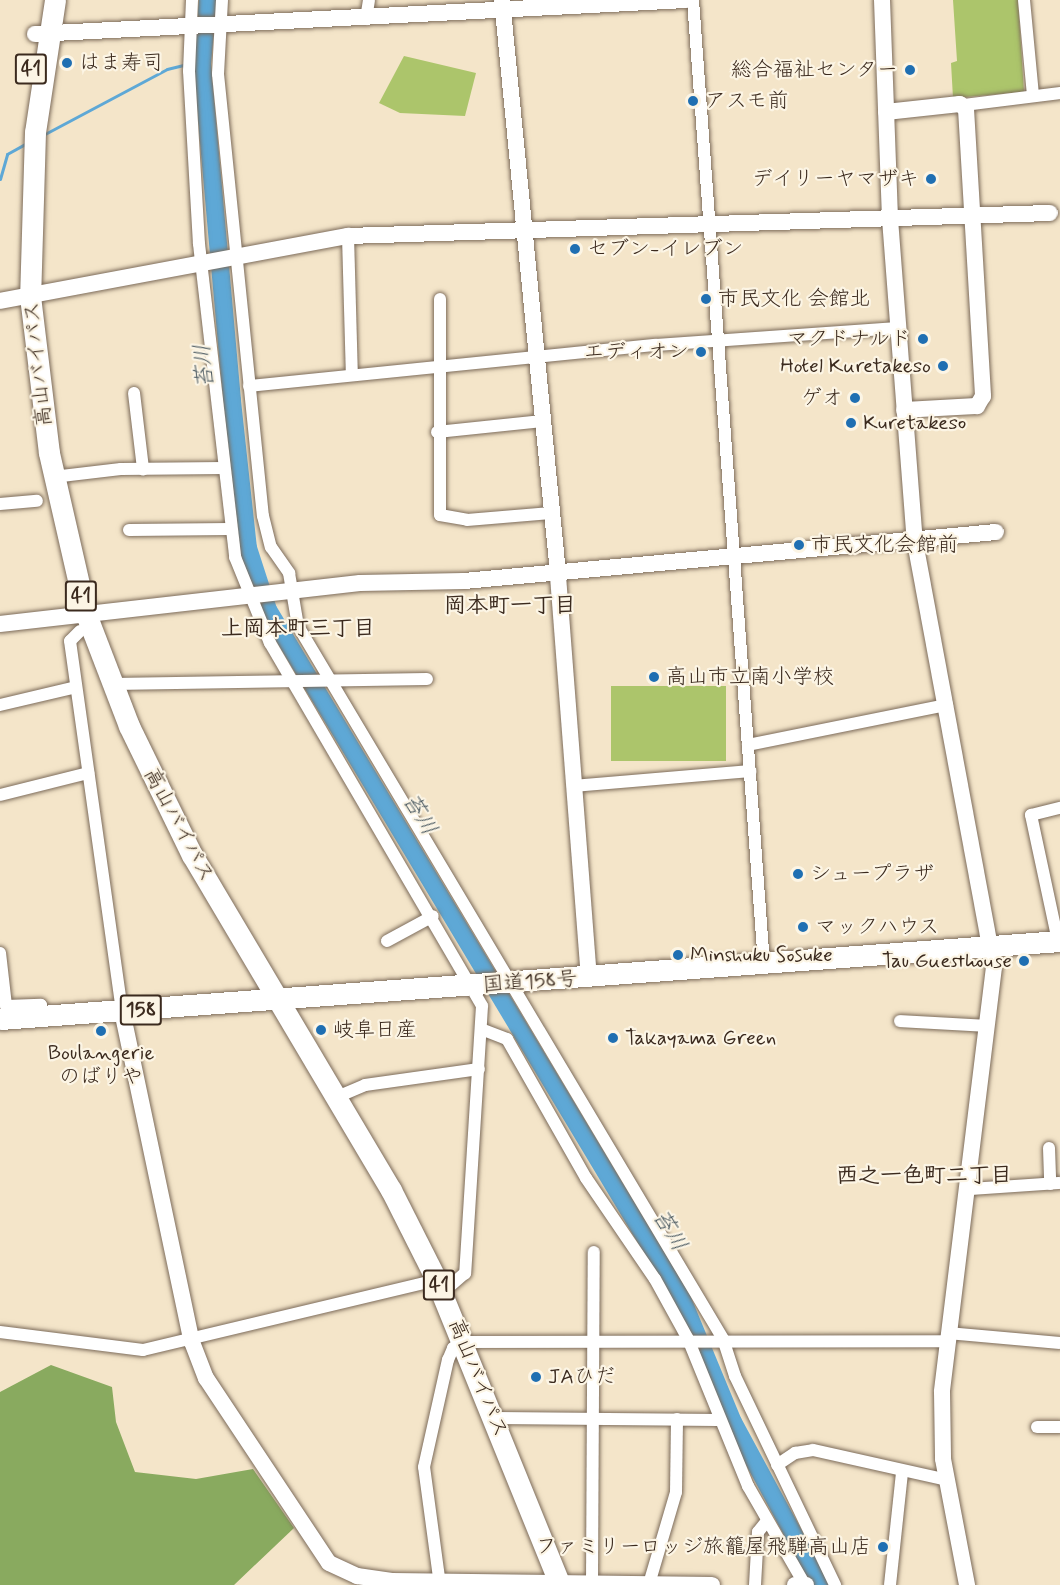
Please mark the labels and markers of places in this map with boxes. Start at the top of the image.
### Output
place label: はま寿司 [79,50,163,76]
marker: はま寿司 [60,56,74,70]
place label: 総合福祉センター [730,57,898,83]
marker: 総合福祉センター [903,63,917,77]
place label: アスモ前 [705,88,789,114]
marker: アスモ前 [686,94,700,108]
place label: デイリーヤマザキ [751,166,919,192]
marker: デイリーヤマザキ [924,172,938,186]
place label: セブン-イレブン [587,236,743,262]
marker: セブン-イレブン [568,242,582,256]
place label: 市民文化 会館北 [718,286,871,312]
marker: 市民文化 会館北 [699,292,713,306]
place label: マクドナルド [785,326,911,352]
marker: マクドナルド [916,332,930,346]
place label: エディオン [584,339,689,365]
marker: エディオン [694,345,708,359]
place label: Hotel Kuretakeso [779,353,931,379]
marker: Hotel Kuretakeso [936,359,950,373]
place label: ゲオ [801,385,843,411]
marker: ゲオ [848,391,862,405]
place label: Kuretakeso [863,410,966,436]
marker: Kuretakeso [844,416,858,430]
place label: 市民文化会館前 [811,532,958,558]
marker: 市民文化会館前 [792,538,806,552]
place label: 高山市立南小学校 [666,664,834,690]
marker: 高山市立南小学校 [647,670,661,684]
place label: シュープラザ [810,861,936,887]
marker: シュープラザ [791,867,805,881]
place label: マックハウス [815,914,941,940]
marker: マックハウス [796,920,810,934]
place label: Minshuku Sosuke [690,942,833,968]
marker: Minshuku Sosuke [671,948,685,962]
place label: Tau Guesthouse [885,948,1012,974]
marker: Tau Guesthouse [1017,954,1031,968]
place label: 岐阜日産 [333,1017,417,1043]
marker: 岐阜日産 [314,1023,328,1037]
marker: Boulangerie のばりや [94,1024,108,1038]
place label: Takayama Green [625,1025,780,1051]
marker: Takayama Green [606,1031,620,1045]
place label: Boulangerie のばりや [48,1040,154,1090]
place label: JAひだ [548,1364,616,1390]
marker: JAひだ [529,1370,543,1384]
place label: ファミリーロッジ旅籠屋飛騨高山店 [535,1534,871,1560]
marker: ファミリーロッジ旅籠屋飛騨高山店 [876,1540,890,1554]

